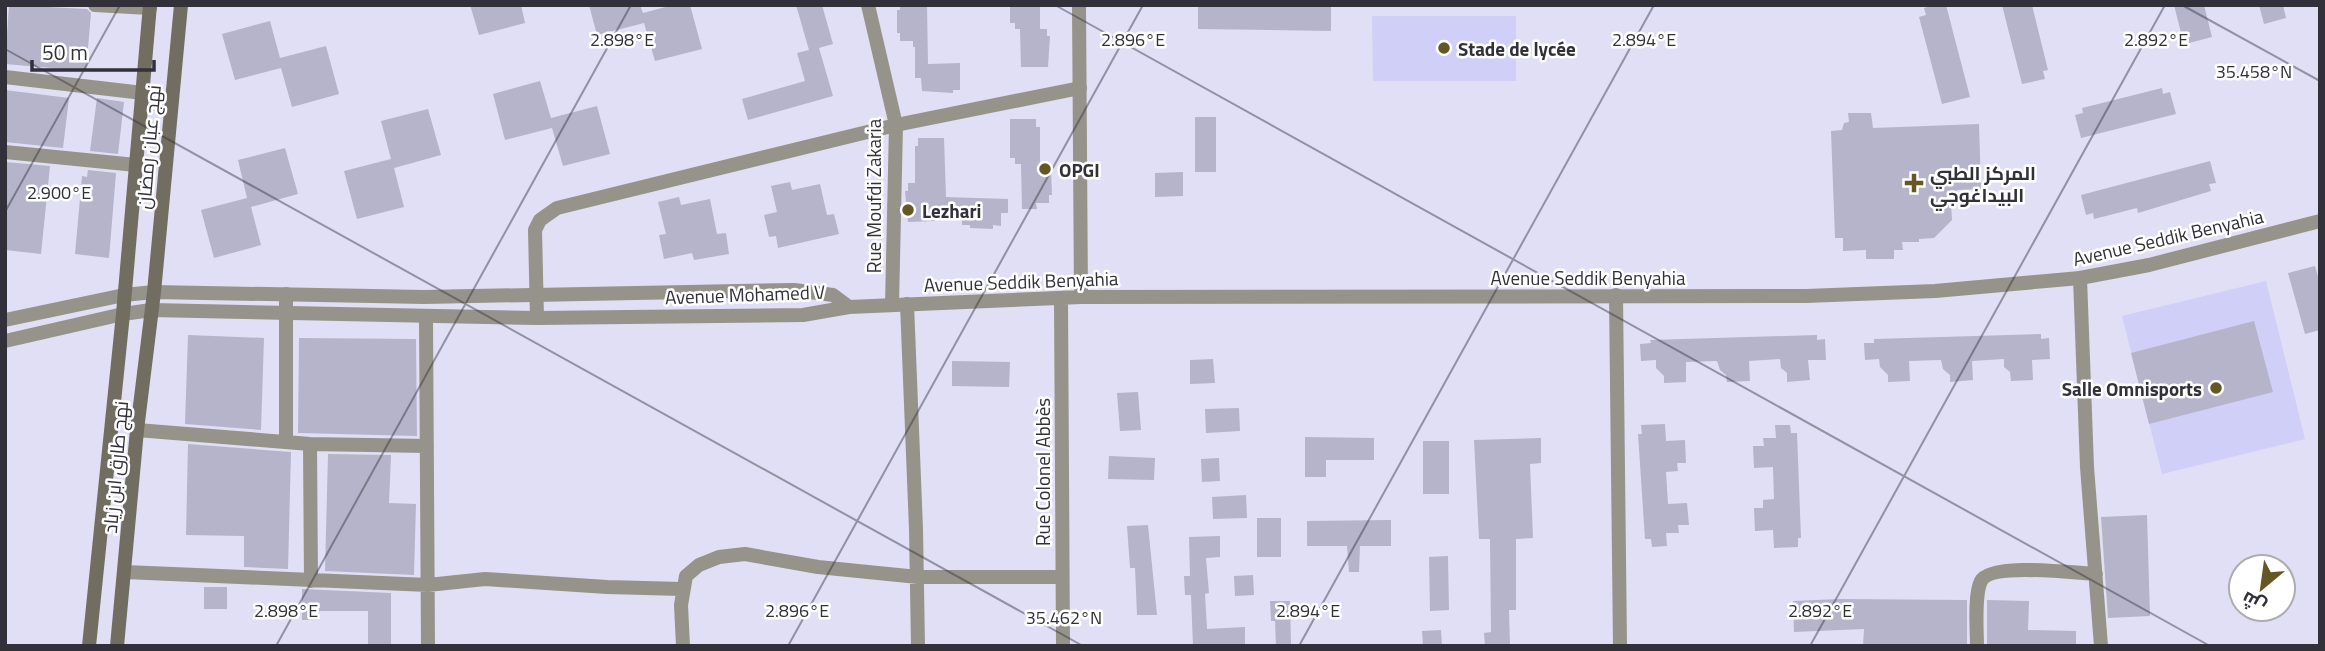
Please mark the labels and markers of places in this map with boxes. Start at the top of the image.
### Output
place label: Stade de lycée [1458,34,1576,63]
marker: Stade de lycée [1436,40,1452,56]
place label: OPGI [1059,155,1100,184]
place label: المركز الطبي البيداغوجي [1930,158,2036,211]
marker: OPGI [1037,161,1053,177]
marker: المركز الطبي البيداغوجي [1904,173,1924,193]
place label: Lezhari [922,196,981,225]
marker: Lezhari [900,202,916,218]
place label: Salle Omnisports [2062,374,2202,403]
marker: Salle Omnisports [2208,380,2224,396]

